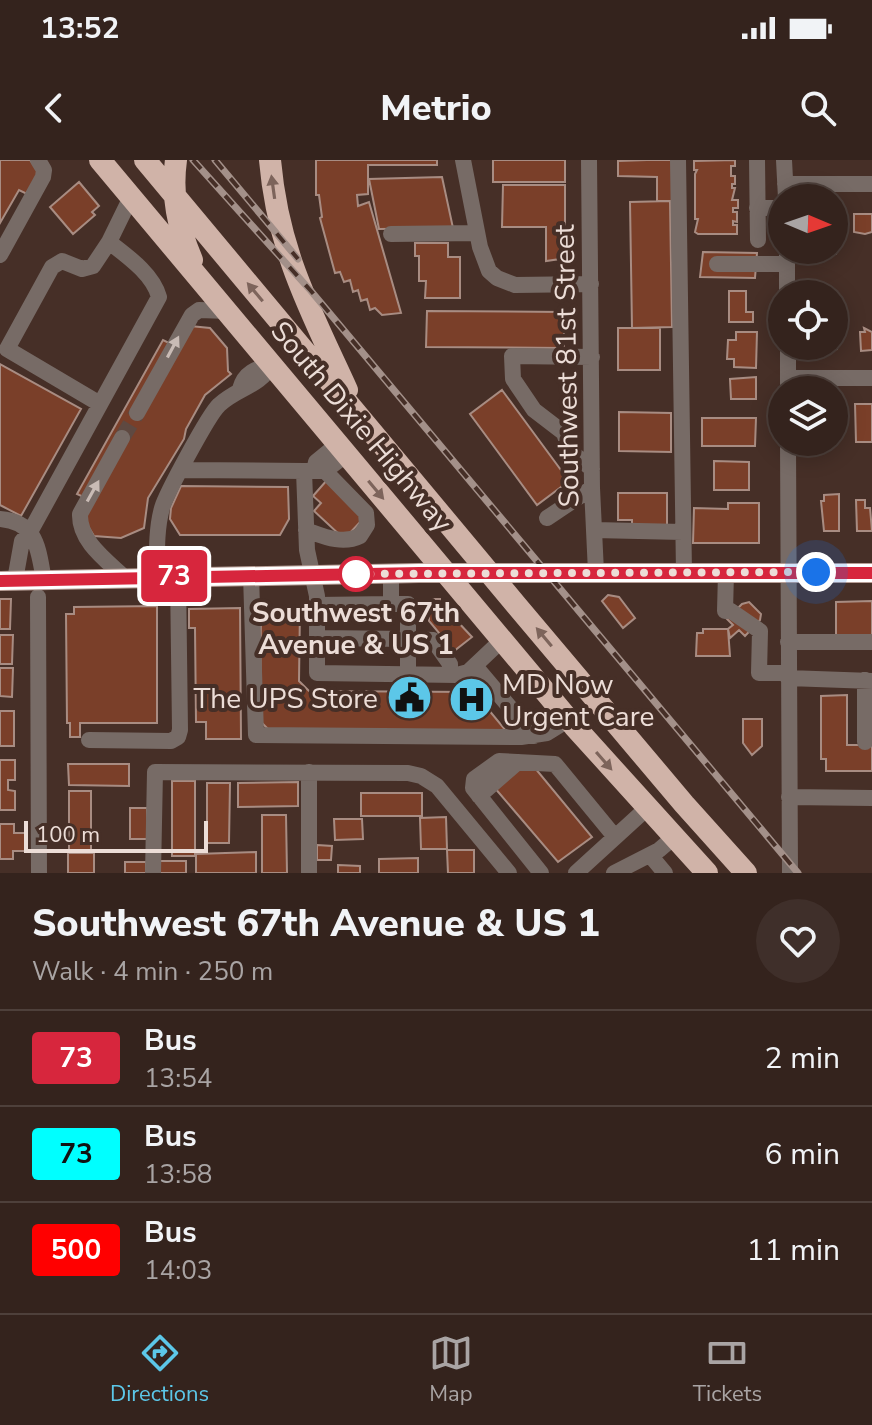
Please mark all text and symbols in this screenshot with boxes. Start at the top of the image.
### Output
text: 13:52 [40,8,119,49]
text: Metrio [380,84,492,133]
icon: back [32,86,76,130]
icon: search [796,86,840,130]
one-way arrow [266,174,279,199]
north arrow [768,184,848,264]
map controls [768,184,848,456]
street label: Southwest 81st Street [546,224,588,508]
button: locate [768,280,848,360]
one-way arrow [247,282,264,302]
street label: South Dixie Highway [262,313,461,541]
one-way arrow [167,336,180,359]
button: layers [768,376,848,456]
one-way arrow [367,479,384,499]
one-way arrow [85,480,99,502]
line badge: 73 [138,550,210,602]
your location [796,552,836,592]
text: 73 [157,557,191,595]
marker: Southwest 67th Avenue & US 1 [339,557,373,591]
place label: Southwest 67th Avenue & US 1 [252,594,460,664]
one-way arrow [536,628,553,648]
place label: MD Now Urgent Care [502,666,654,736]
public building icon: The UPS Store [385,674,433,722]
hospital icon: MD Now Urgent Care [447,676,495,724]
place label: The UPS Store [193,680,378,718]
one-way arrow [595,751,612,771]
scale bar [24,817,208,853]
text: 100 m [36,820,100,850]
text: Southwest 67th Avenue & US 1 [32,898,600,949]
button: heart [756,899,840,983]
text: Walk · 4 min · 250 m [32,954,273,989]
text: Bus [144,1020,197,1061]
text: 2 min [765,1038,840,1079]
text: 73 [59,1039,93,1077]
text: 13:54 [144,1061,212,1096]
text: Bus [144,1116,197,1157]
text: 6 min [765,1134,840,1175]
text: 73 [59,1135,93,1173]
text: 13:58 [144,1157,212,1192]
text: Bus [144,1212,197,1253]
text: 11 min [747,1230,840,1271]
text: 500 [51,1231,101,1269]
text: 14:03 [144,1253,212,1288]
tab: Directions [110,1331,209,1409]
tab: Map [429,1331,473,1409]
tab: Tickets [693,1331,762,1409]

